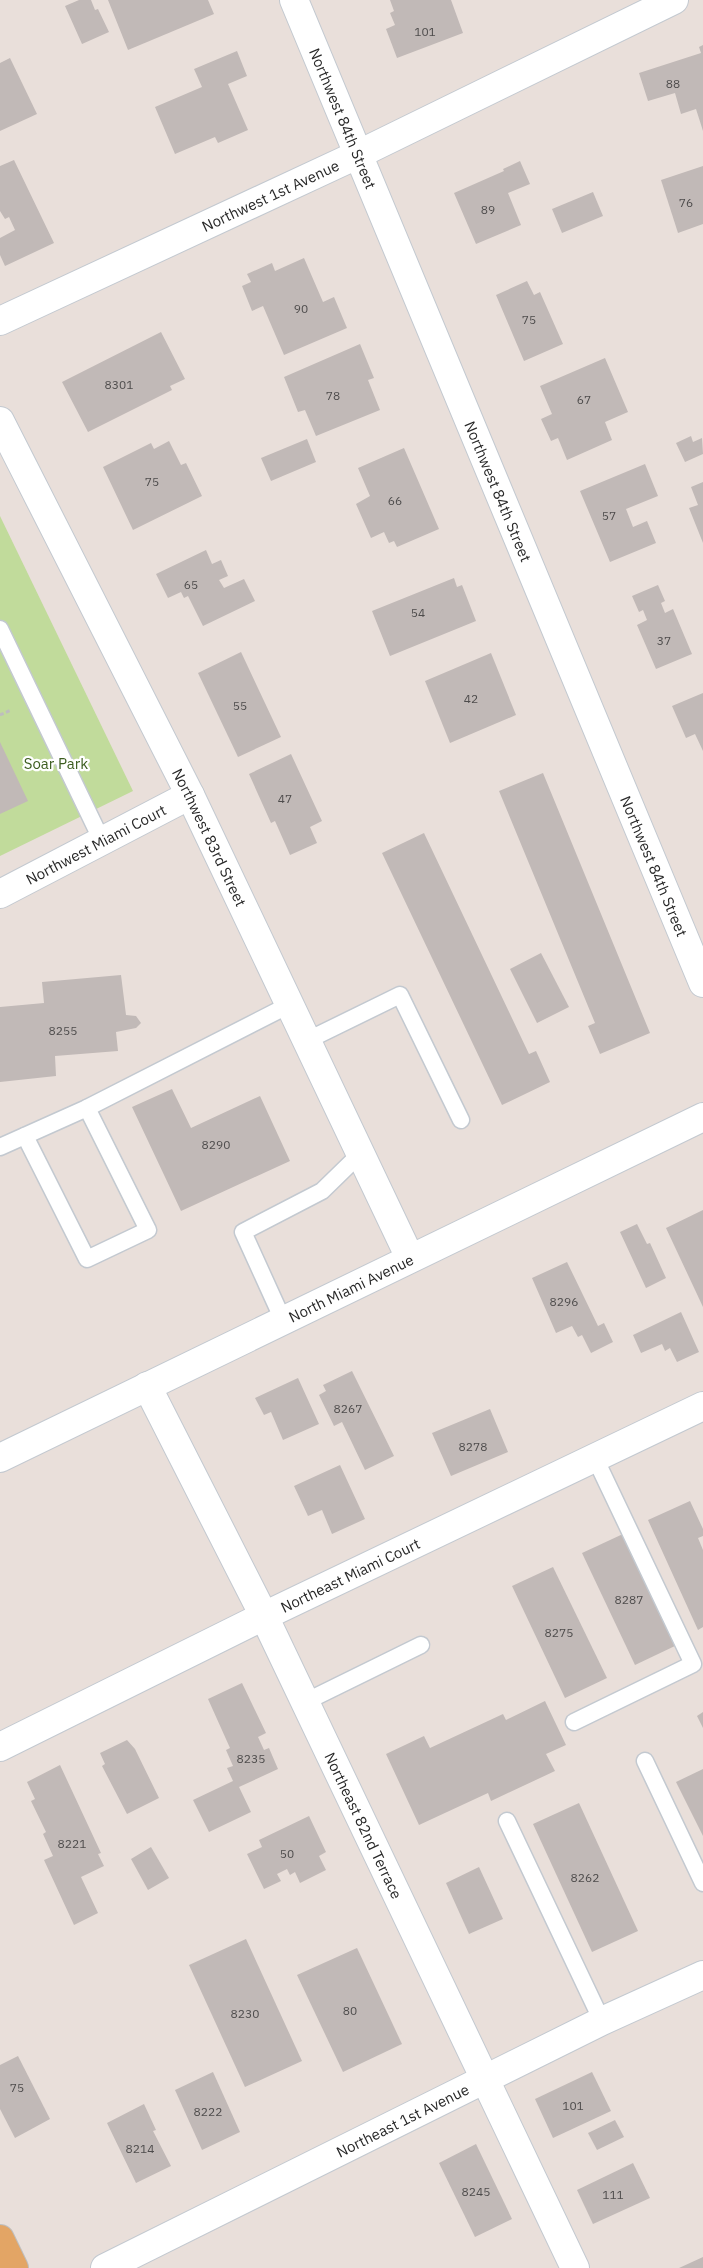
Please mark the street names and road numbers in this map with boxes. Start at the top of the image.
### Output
street label: Northwest 84th Street [305,45,381,191]
street label: Northwest 1st Avenue [199,155,342,235]
street label: Northwest 84th Street [461,418,536,564]
street label: Northwest 83rd Street [168,765,251,909]
street label: Northwest 84th Street [617,793,692,939]
street label: Northwest Miami Court [22,800,169,888]
street label: North Miami Avenue [285,1249,416,1326]
street label: Northeast Miami Court [277,1533,423,1616]
street label: Northeast 82nd Terrace [321,1749,407,1902]
street label: Northeast 1st Avenue [333,2079,472,2161]

